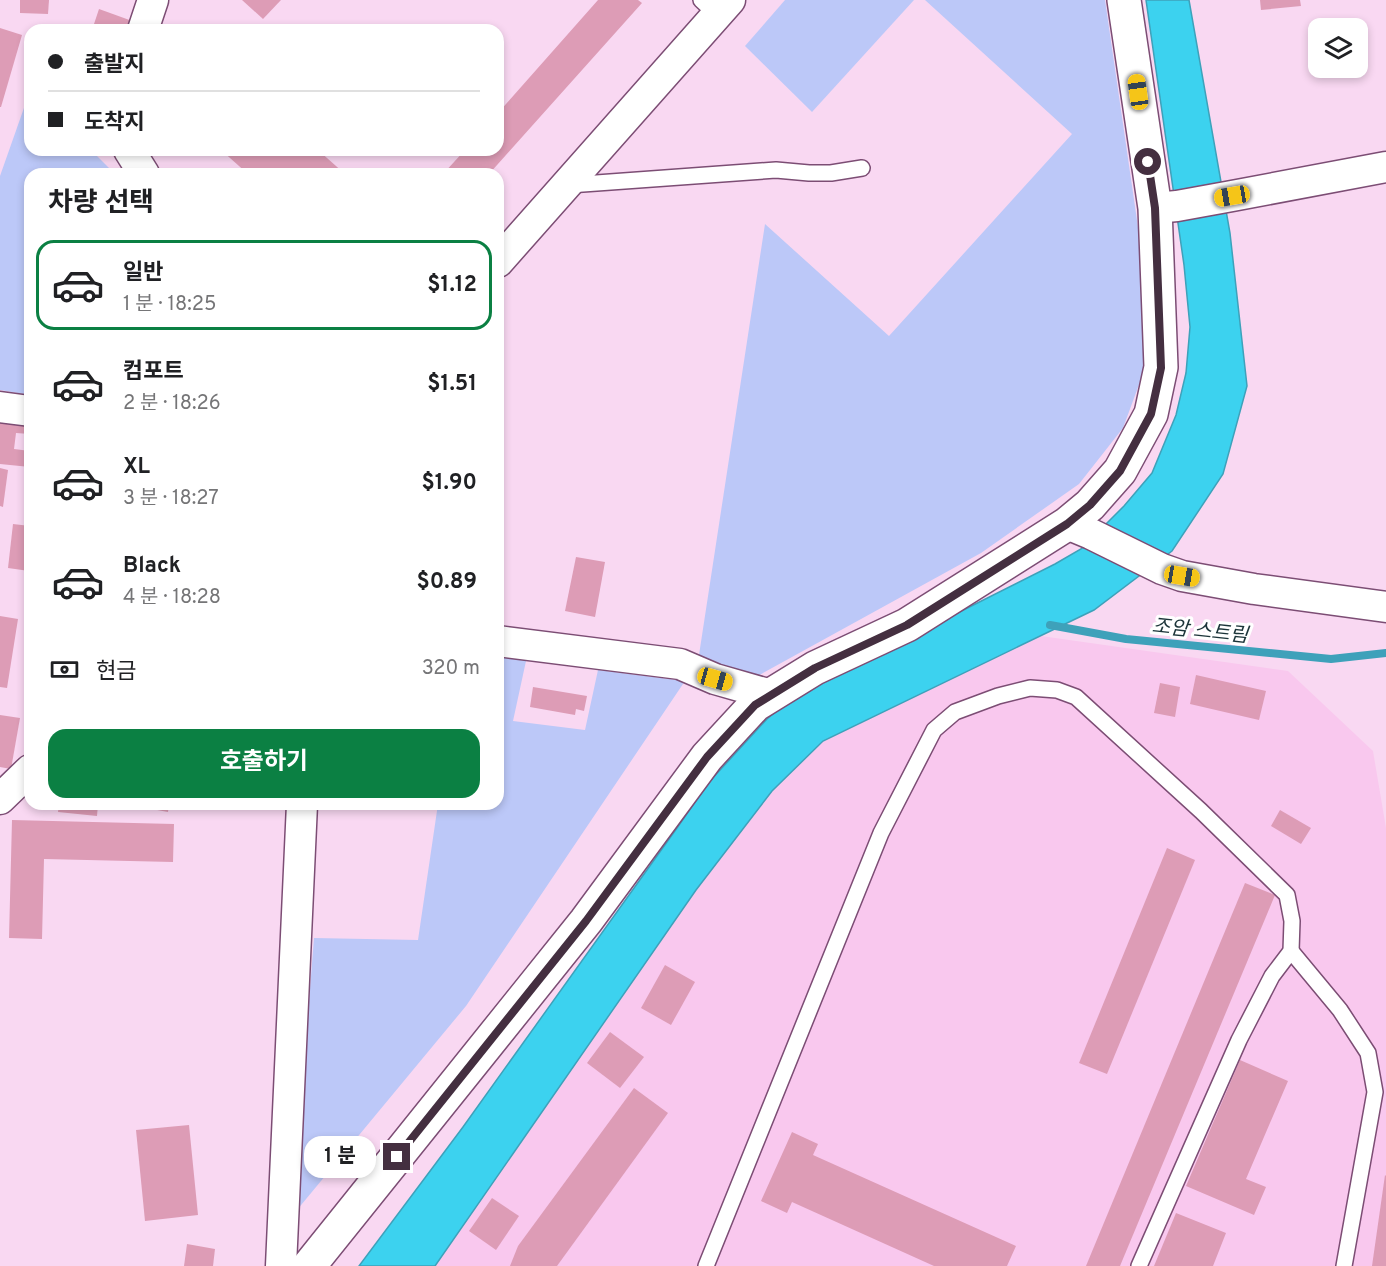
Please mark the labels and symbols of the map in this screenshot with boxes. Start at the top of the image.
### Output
car [1127,73,1149,111]
route start [1134,148,1161,175]
car [1213,184,1251,208]
car [1163,564,1201,588]
water label: 조암 스트림 [1150,614,1251,650]
car [695,665,735,693]
callout: 1 분 [304,1136,376,1178]
route end [383,1143,410,1170]

